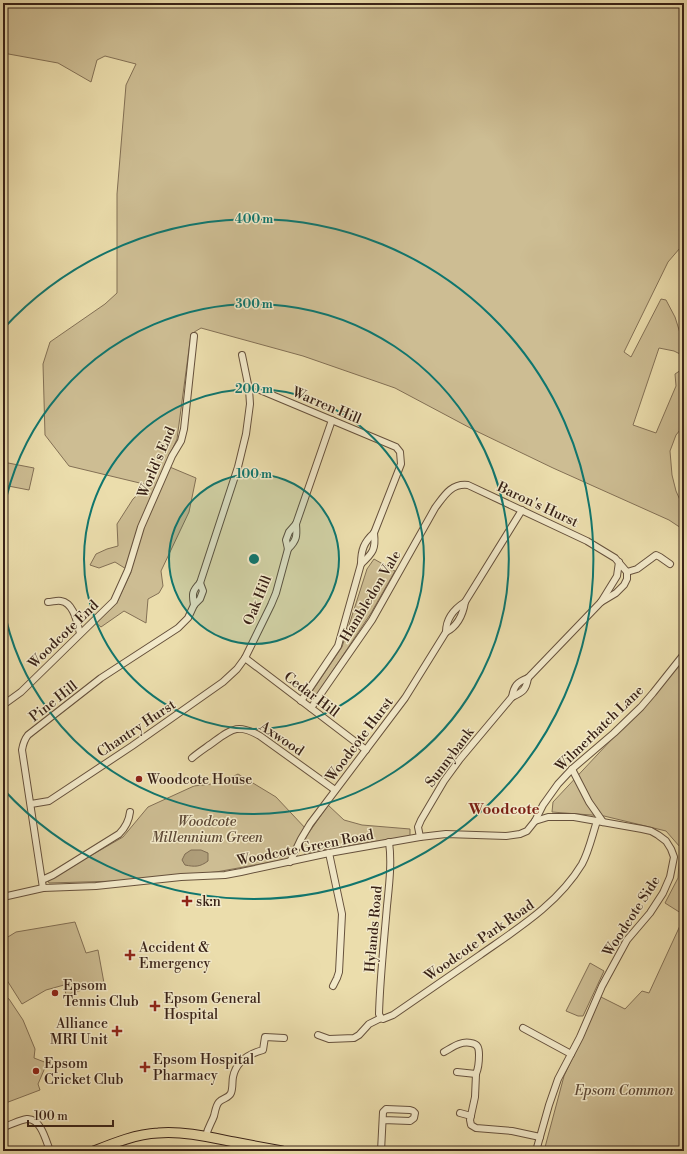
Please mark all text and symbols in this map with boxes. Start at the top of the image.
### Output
text: 400 m [235,212,273,227]
text: 300 m [235,297,273,312]
text: 200 m [235,382,273,397]
street label: Warren Hill [288,383,364,429]
street label: World's End [133,424,180,502]
text: 100 m [236,467,272,482]
street label: Baron's Hurst [493,478,581,532]
street label: Hambledon Vale [336,547,405,646]
centre of rings [247,552,261,566]
street label: Oak Hill [240,573,276,628]
street label: Woodcote End [24,597,103,674]
street label: Cedar Hill [280,668,343,721]
street label: Pine Hill [26,677,81,726]
street label: Wilmerhatch Lane [551,682,648,776]
street label: Woodcote Hurst [321,694,398,786]
street label: Chantry Hurst [94,696,179,762]
street label: Axwood [255,717,307,760]
street label: Sunnybank [422,724,478,791]
place label: Woodcote House [146,771,252,789]
marker: Woodcote House [134,774,144,784]
district label: Woodcote [467,800,540,819]
park label: Woodcote Millennium Green [151,813,263,847]
street label: Woodcote Green Road [234,826,375,870]
street label: Woodcote Side [598,873,665,961]
street label: Hylands Road [361,885,387,973]
place label: sk:n [196,893,222,911]
marker: sk:n [181,895,193,907]
street label: Woodcote Park Road [421,896,538,986]
place label: Accident & Emergency [138,939,211,973]
marker: Accident & Emergency [124,949,136,961]
place label: Epsom Tennis Club [63,977,139,1011]
marker: Epsom Tennis Club [50,988,60,998]
place label: Epsom General Hospital [164,990,261,1024]
marker: Epsom General Hospital [149,1000,161,1012]
place label: Alliance MRI Unit [50,1015,108,1049]
marker: Alliance MRI Unit [111,1025,123,1037]
place label: Epsom Hospital Pharmacy [153,1051,254,1085]
place label: Epsom Cricket Club [44,1055,123,1089]
marker: Epsom Hospital Pharmacy [140,1062,150,1072]
marker: Epsom Cricket Club [31,1066,41,1076]
park label: Epsom Common [573,1082,674,1100]
scale bar [28,1102,113,1128]
text: 100 m [34,1109,68,1124]

